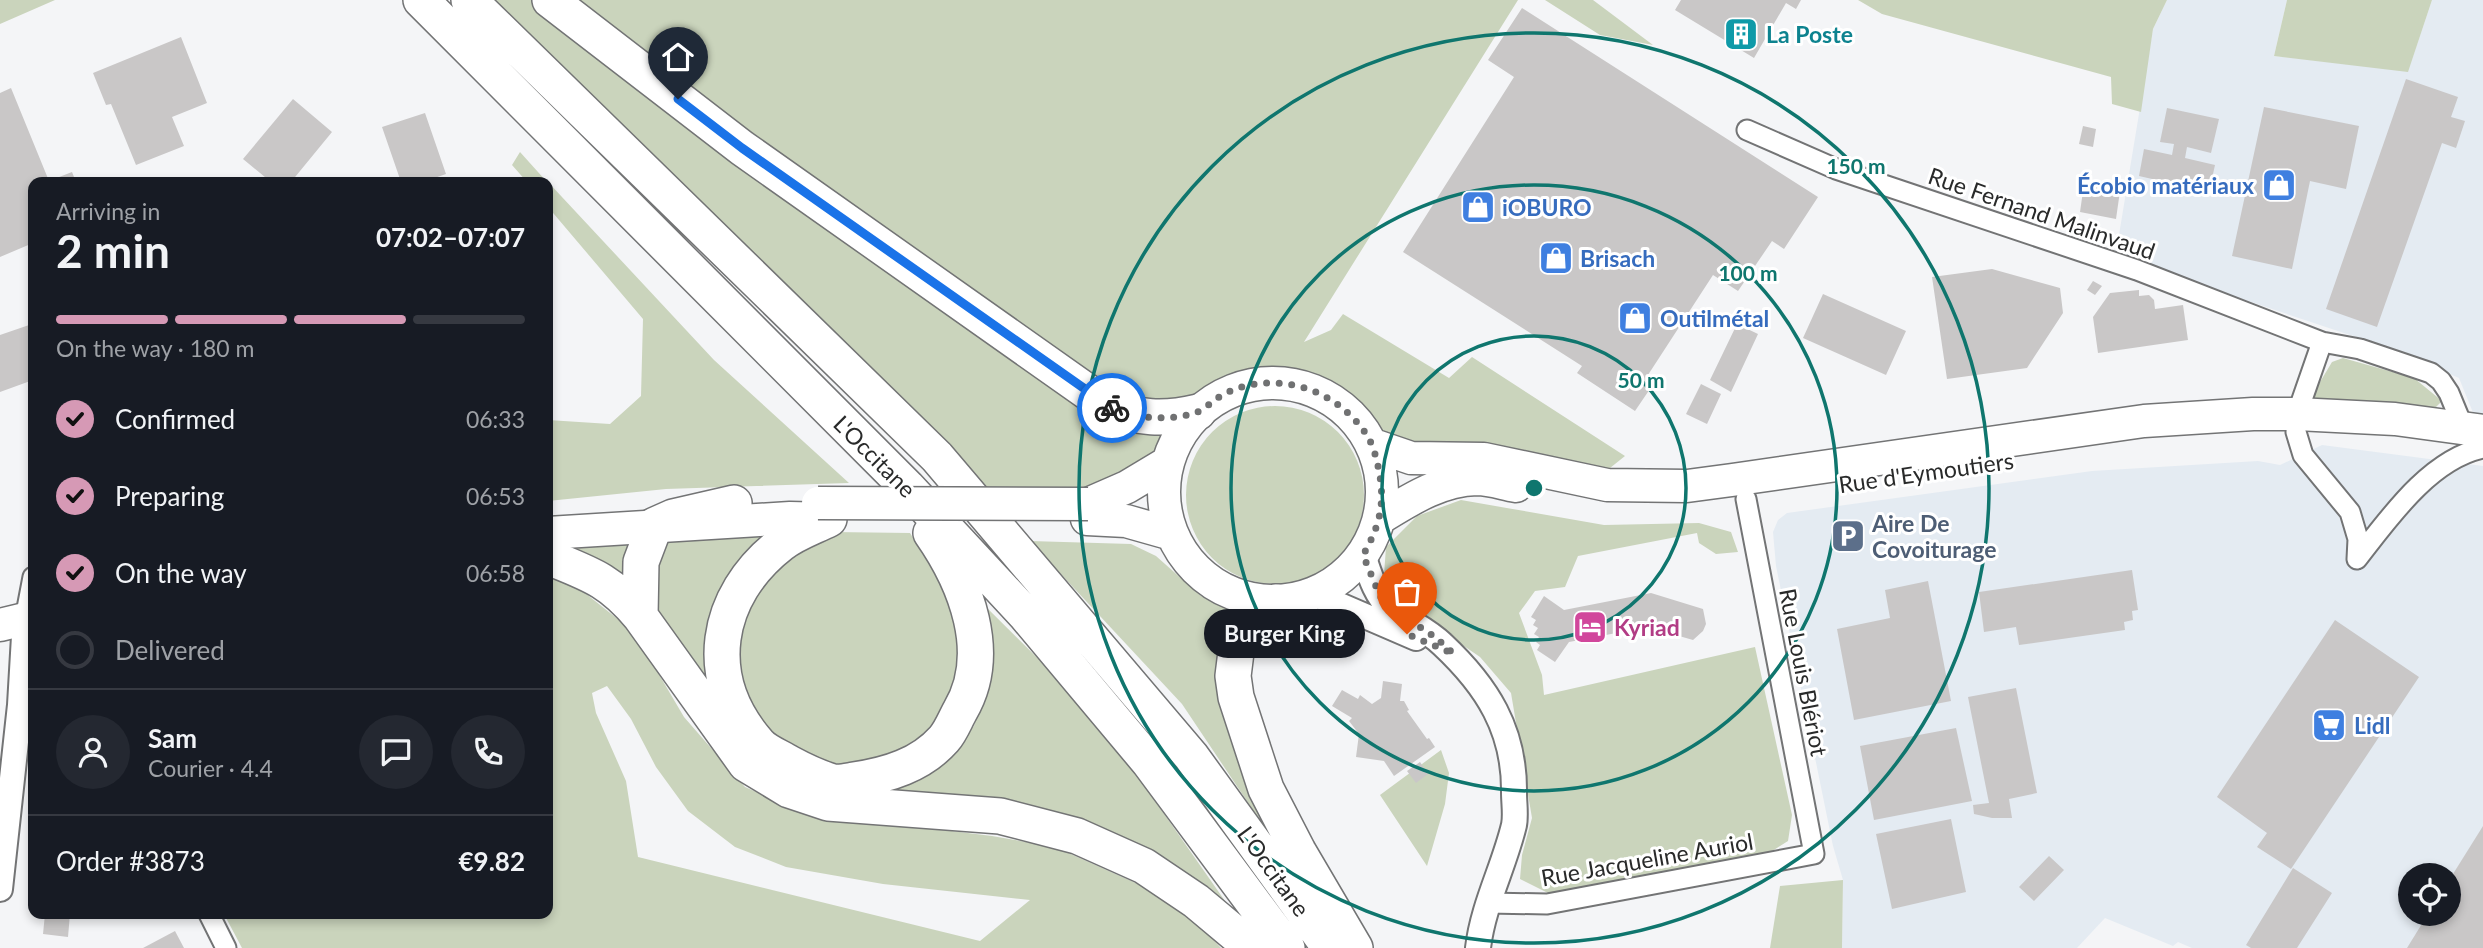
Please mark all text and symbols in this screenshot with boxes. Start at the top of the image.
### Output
building icon: La Poste [1722,15,1760,53]
place label: La Poste [1766,20,1853,48]
pin [648,27,708,99]
icon: home [659,38,697,76]
text: 150 m [1826,153,1886,178]
street label: Rue Fernand Malinvaud [1925,161,2159,265]
shop icon: Écobio matériaux [2260,166,2298,204]
place label: Écobio matériaux [2077,171,2254,199]
shop icon: iOBURO [1459,188,1497,226]
place label: iOBURO [1502,193,1592,221]
text: Arriving in [56,197,160,225]
text: 07:02–07:07 [376,221,525,253]
text: 2 min [56,223,170,278]
shop icon: Brisach [1537,239,1575,277]
place label: Brisach [1580,244,1655,272]
text: 100 m [1718,260,1778,285]
shop icon: Outilmétal [1616,299,1654,337]
place label: Outilmétal [1660,304,1769,332]
text: On the way · 180 m [56,334,255,362]
text: 50 m [1617,367,1665,392]
courier [1077,373,1147,443]
icon: bike [1093,389,1131,427]
icon: check [56,400,94,438]
text: Confirmed [115,403,235,435]
text: 06:33 [466,405,525,433]
street label: L'Occitane [828,409,922,503]
street label: Rue d'Eymoutiers [1837,446,2015,498]
centre of rings [1522,476,1546,500]
icon: check [56,477,94,515]
text: Preparing [115,480,224,512]
text: 06:53 [466,482,525,510]
place label: Aire De Covoiturage [1871,509,1997,563]
parking icon: Aire De Covoiturage [1829,517,1867,555]
icon: check [56,554,94,592]
text: On the way [115,557,247,589]
text: 06:58 [466,559,525,587]
pin [1377,562,1437,634]
icon: bag [1388,573,1426,611]
street label: Rue Louis Blériot [1774,586,1834,759]
hotel icon: Kyriad [1571,608,1609,646]
callout: Burger King [1204,610,1365,658]
place label: Kyriad [1614,613,1680,641]
text: Burger King [1224,619,1345,647]
text: Delivered [115,634,225,666]
supermarket icon: Lidl [2310,706,2348,744]
place label: Lidl [2354,711,2391,739]
button: person [56,715,130,789]
button: chat [359,715,433,789]
button: phone [451,715,525,789]
text: Sam [148,722,197,754]
text: Courier · 4.4 [148,754,273,782]
street label: L'Occitane [1232,821,1316,921]
street label: Rue Jacqueline Auriol [1539,827,1755,891]
text: Order #3873 [56,845,205,877]
text: €9.82 [459,845,525,877]
map controls [2398,863,2461,926]
button: locate [2398,863,2461,926]

